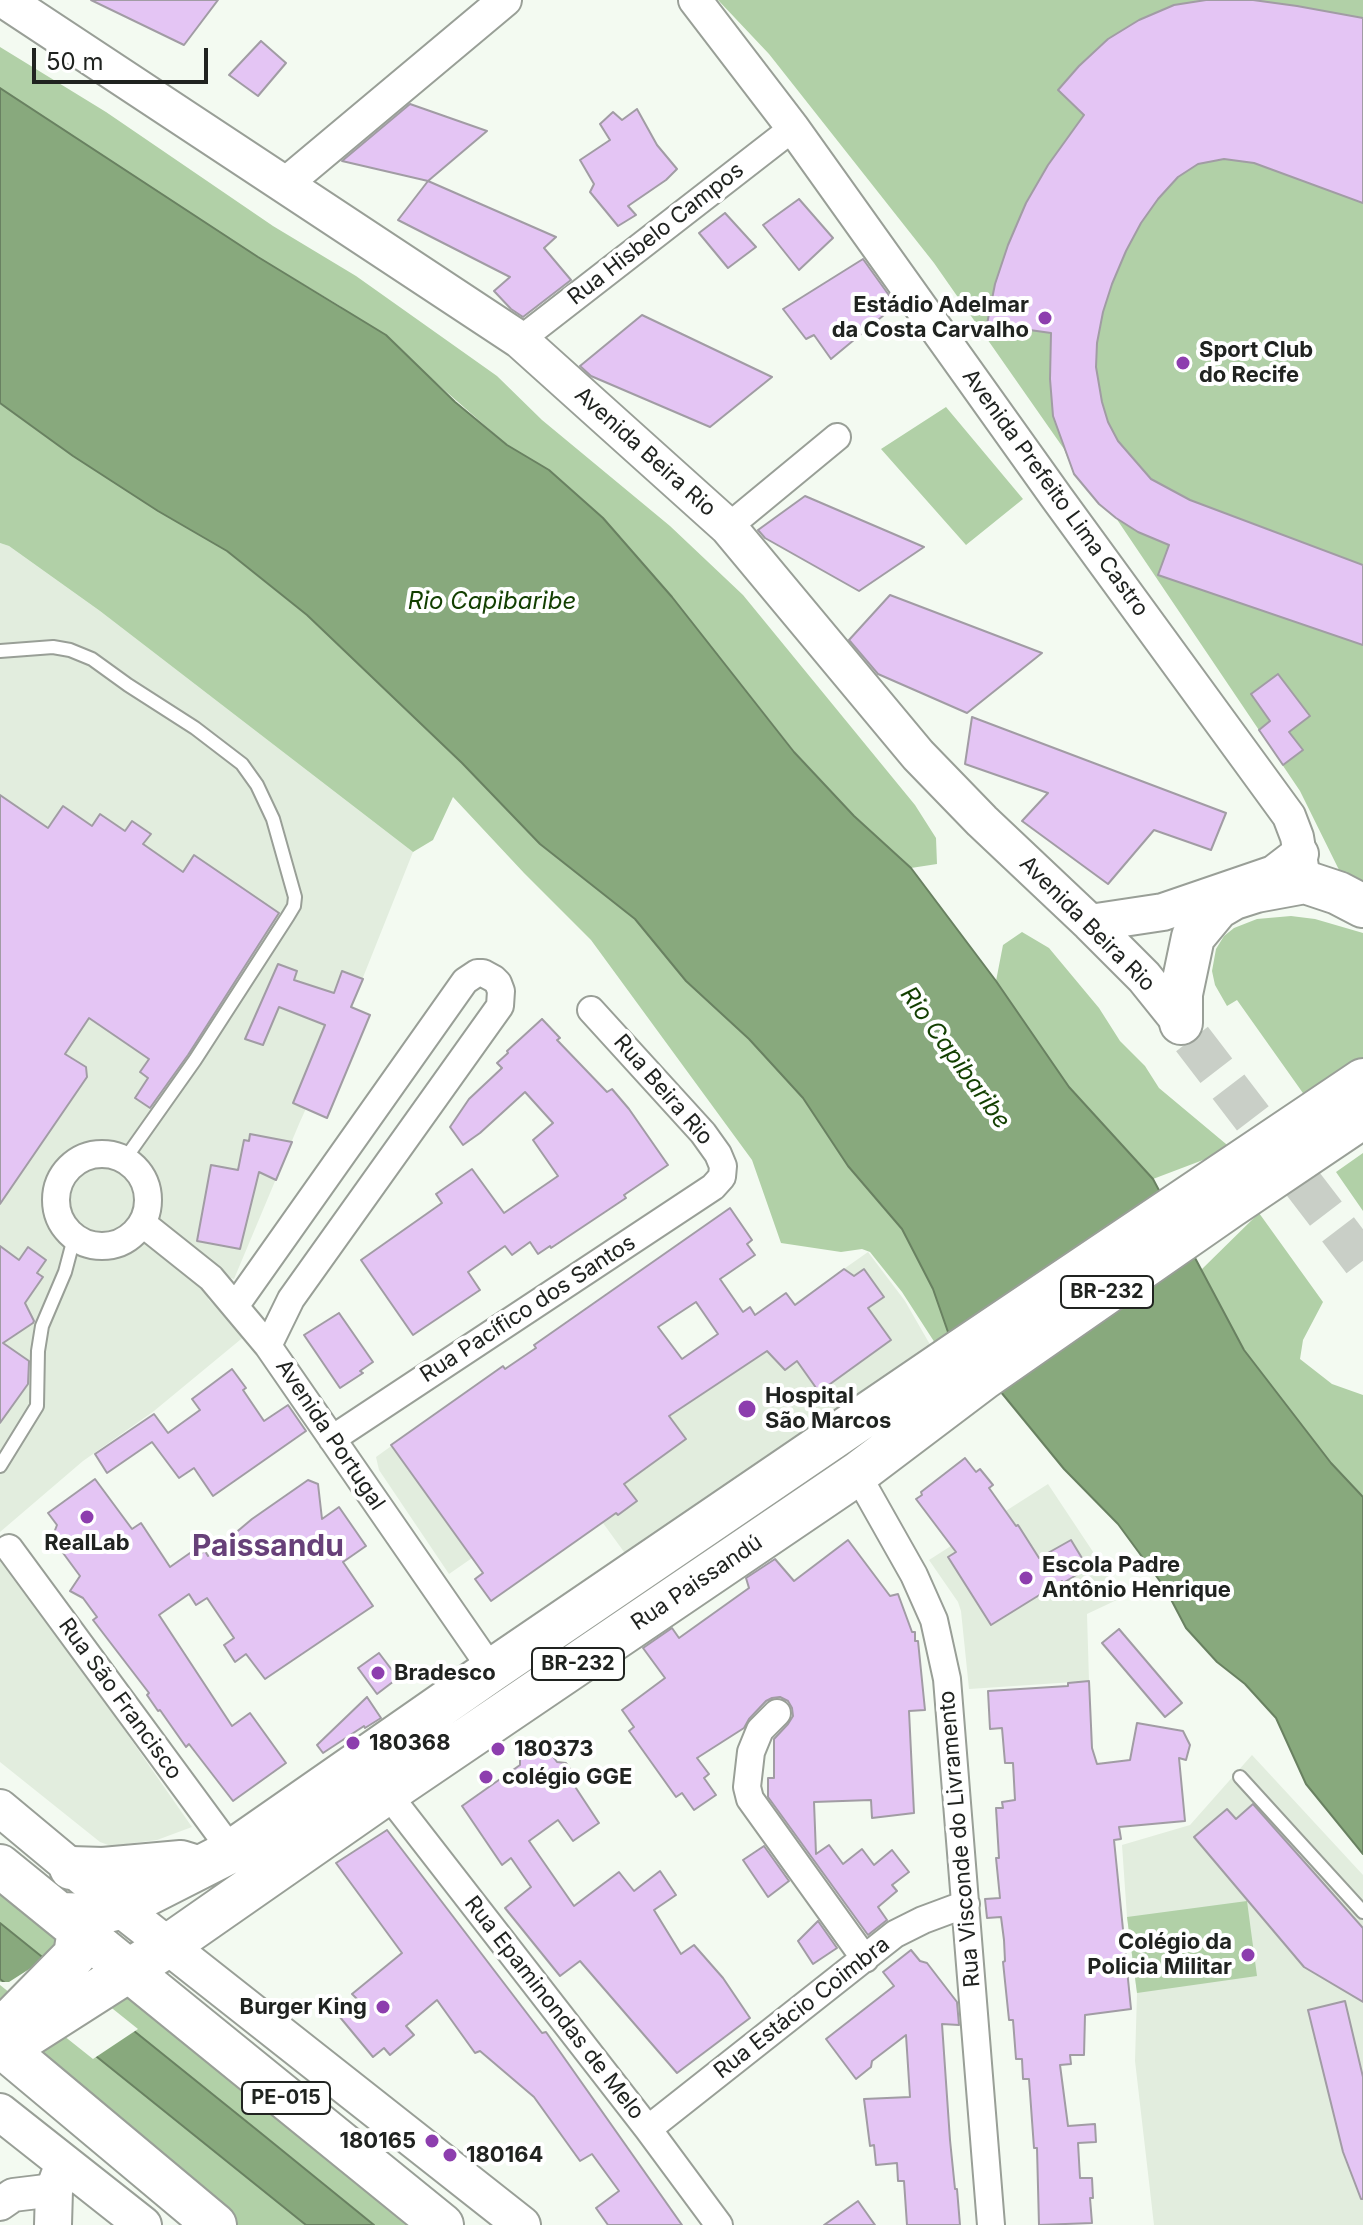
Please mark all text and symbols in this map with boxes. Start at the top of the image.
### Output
scale bar [36,32,212,82]
text: 50 m [46,47,104,76]
street label: Rua Hisbelo Campos [563,157,749,311]
place label: Estádio Adelmar da Costa Carvalho [832,292,1029,344]
marker: Estádio Adelmar da Costa Carvalho [1036,309,1054,327]
place label: Sport Club do Recife [1199,337,1313,388]
marker: Sport Club do Recife [1174,354,1192,372]
street label: Avenida Prefeito Lima Castro [956,364,1154,622]
street label: Avenida Beira Rio [569,382,721,522]
water label: Rio Capibaribe [408,588,576,616]
street label: Avenida Beira Rio [1014,851,1160,997]
water label: Rio Capibaribe [894,981,1016,1135]
street label: Rua Beira Rio [608,1029,718,1151]
street label: Rua Pacífico dos Santos [415,1230,641,1388]
road number: BR-232 [1061,1276,1153,1308]
street label: Avenida Portugal [270,1355,390,1515]
place label: Hospital São Marcos [765,1383,891,1434]
marker: Hospital São Marcos [736,1398,758,1420]
marker: RealLab [78,1508,96,1526]
district label: Paissandu [192,1529,344,1565]
street label: Rua Paissandú [626,1529,768,1637]
place label: RealLab [44,1530,130,1556]
place label: Escola Padre Antônio Henrique [1042,1552,1231,1604]
marker: Escola Padre Antônio Henrique [1017,1569,1035,1587]
street label: Rua São Francisco [53,1613,187,1785]
road number: BR-232 [532,1648,624,1680]
place label: Bradesco [394,1660,496,1686]
marker: Bradesco [369,1664,387,1682]
street label: Rua Visconde do Livramento [934,1689,986,1989]
place label: 180368 [369,1730,450,1756]
marker: 180368 [344,1734,362,1752]
place label: 180373 [514,1736,593,1762]
marker: 180373 [489,1740,507,1758]
place label: colégio GGE [502,1764,632,1790]
marker: colégio GGE [477,1768,495,1786]
street label: Rua Epaminondas de Melo [459,1891,649,2125]
place label: Colégio da Policia Militar [1087,1929,1232,1980]
street label: Rua Estácio Coimbra [709,1931,895,2085]
marker: Colégio da Policia Militar [1239,1946,1257,1964]
place label: Burger King [240,1994,367,2020]
marker: Burger King [374,1998,392,2016]
road number: PE-015 [242,2082,330,2114]
place label: 180165 [340,2128,416,2154]
marker: 180165 [423,2132,441,2150]
place label: 180164 [466,2142,543,2168]
marker: 180164 [441,2146,459,2164]

